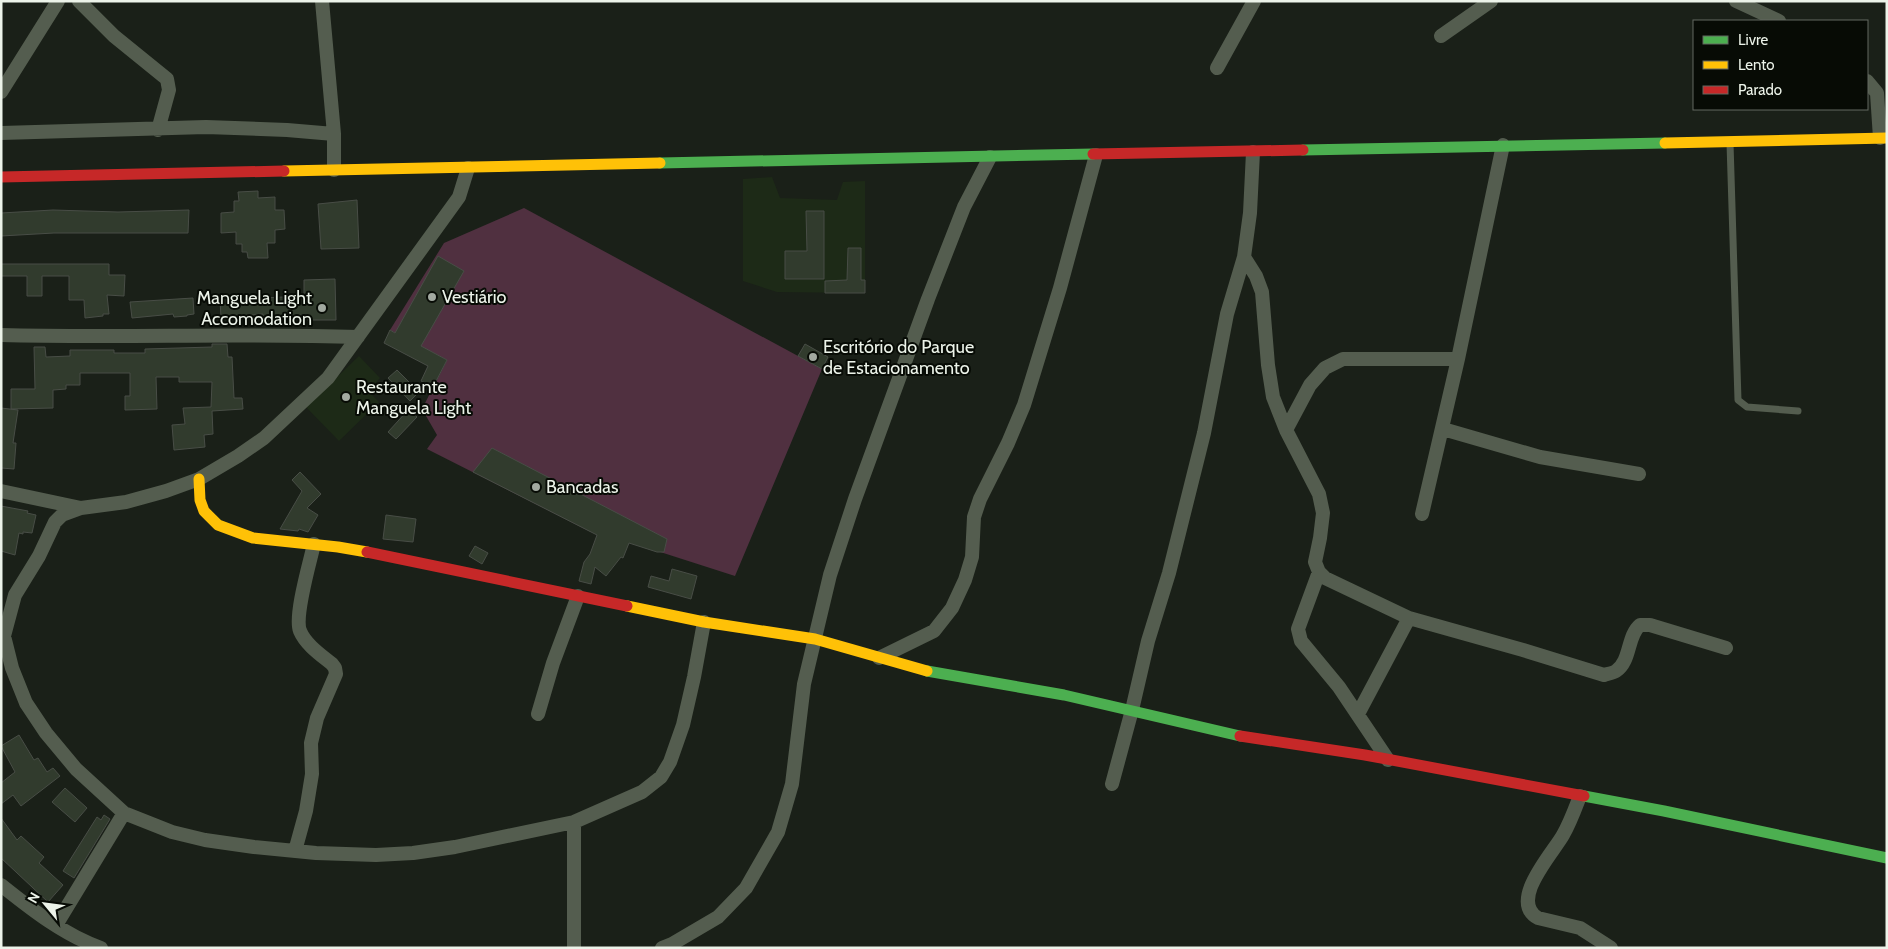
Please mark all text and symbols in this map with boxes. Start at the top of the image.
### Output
legend [1693,20,1868,110]
text: Livre [1738,31,1769,49]
text: Lento [1738,56,1775,74]
text: Parado [1738,81,1782,99]
place label: Vestiário [442,286,507,308]
place label: Manguela Light Accomodation [197,287,312,330]
marker: Vestiário [426,291,438,303]
marker: Manguela Light Accomodation [316,302,328,314]
place label: Escritório do Parque de Estacionamento [823,336,974,379]
marker: Escritório do Parque de Estacionamento [807,351,819,363]
place label: Restaurante Manguela Light [356,376,471,419]
marker: Restaurante Manguela Light [340,391,352,403]
place label: Bancadas [546,476,618,498]
marker: Bancadas [530,481,542,493]
north arrow [20,879,70,929]
text: N [23,889,44,906]

